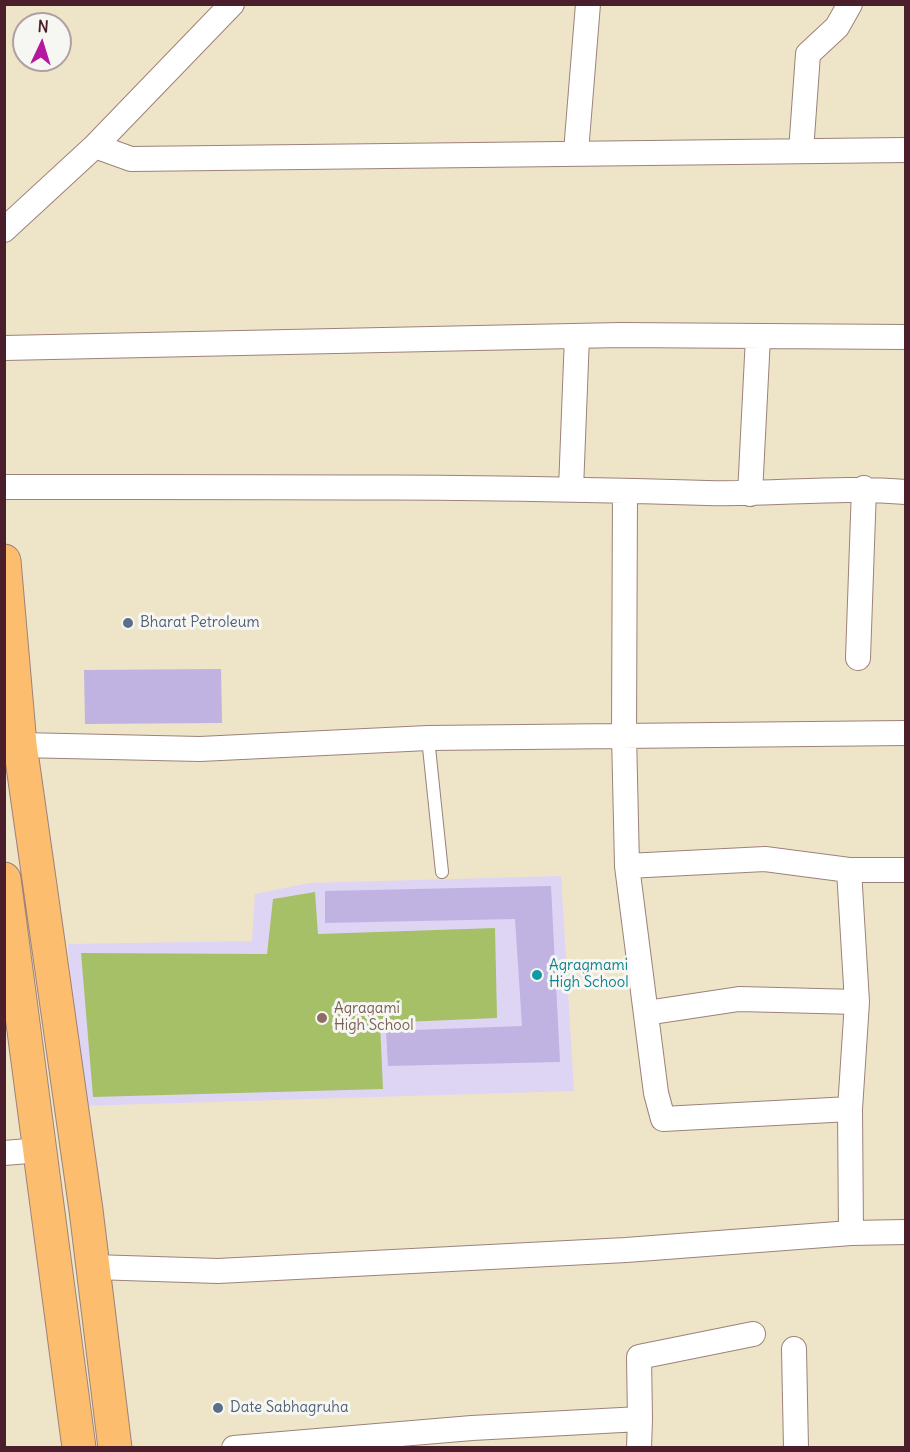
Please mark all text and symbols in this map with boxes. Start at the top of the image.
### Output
north arrow [12,12,72,72]
text: N [37,16,49,36]
place label: Bharat Petroleum [140,614,260,632]
marker: Bharat Petroleum [121,616,135,630]
place label: Agragmami High School [549,957,629,992]
marker: Agragmami High School [530,968,544,982]
place label: Agragami High School [334,1000,414,1035]
marker: Agragami High School [315,1011,329,1025]
place label: Date Sabhagruha [230,1399,349,1417]
marker: Date Sabhagruha [211,1401,225,1415]

